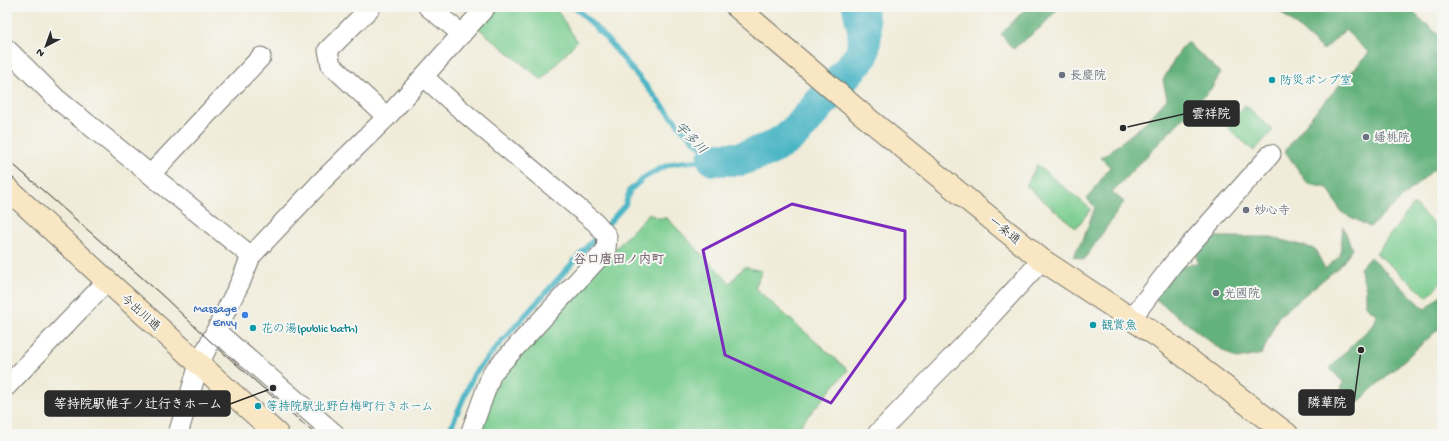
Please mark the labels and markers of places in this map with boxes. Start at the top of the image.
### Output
place label: 長慶院 [1070,69,1106,84]
marker: 長慶院 [1057,70,1067,80]
place label: 防災ポンプ室 [1280,74,1352,89]
marker: 防災ポンプ室 [1267,75,1277,85]
callout: 雲祥院 [1184,101,1239,126]
place label: 蟠桃院 [1374,131,1410,146]
marker: 蟠桃院 [1361,132,1371,142]
place label: 妙心寺 [1254,204,1290,219]
marker: 妙心寺 [1241,205,1251,215]
place label: 光國院 [1224,287,1260,302]
marker: 光國院 [1211,288,1221,298]
place label: Massage Envy [193,303,238,331]
marker: Massage Envy [240,310,250,320]
place label: 観賞魚 [1101,319,1137,334]
marker: 観賞魚 [1088,320,1098,330]
place label: 花の湯(public bath) [261,322,358,337]
marker: 花の湯(public bath) [248,323,258,333]
callout: 隣華院 [1299,390,1354,415]
callout: 等持院駅帷子ノ辻行きホーム [45,391,230,416]
place label: 等持院駅北野白梅町行きホーム [266,400,434,415]
marker: 等持院駅北野白梅町行きホーム [253,401,263,411]

